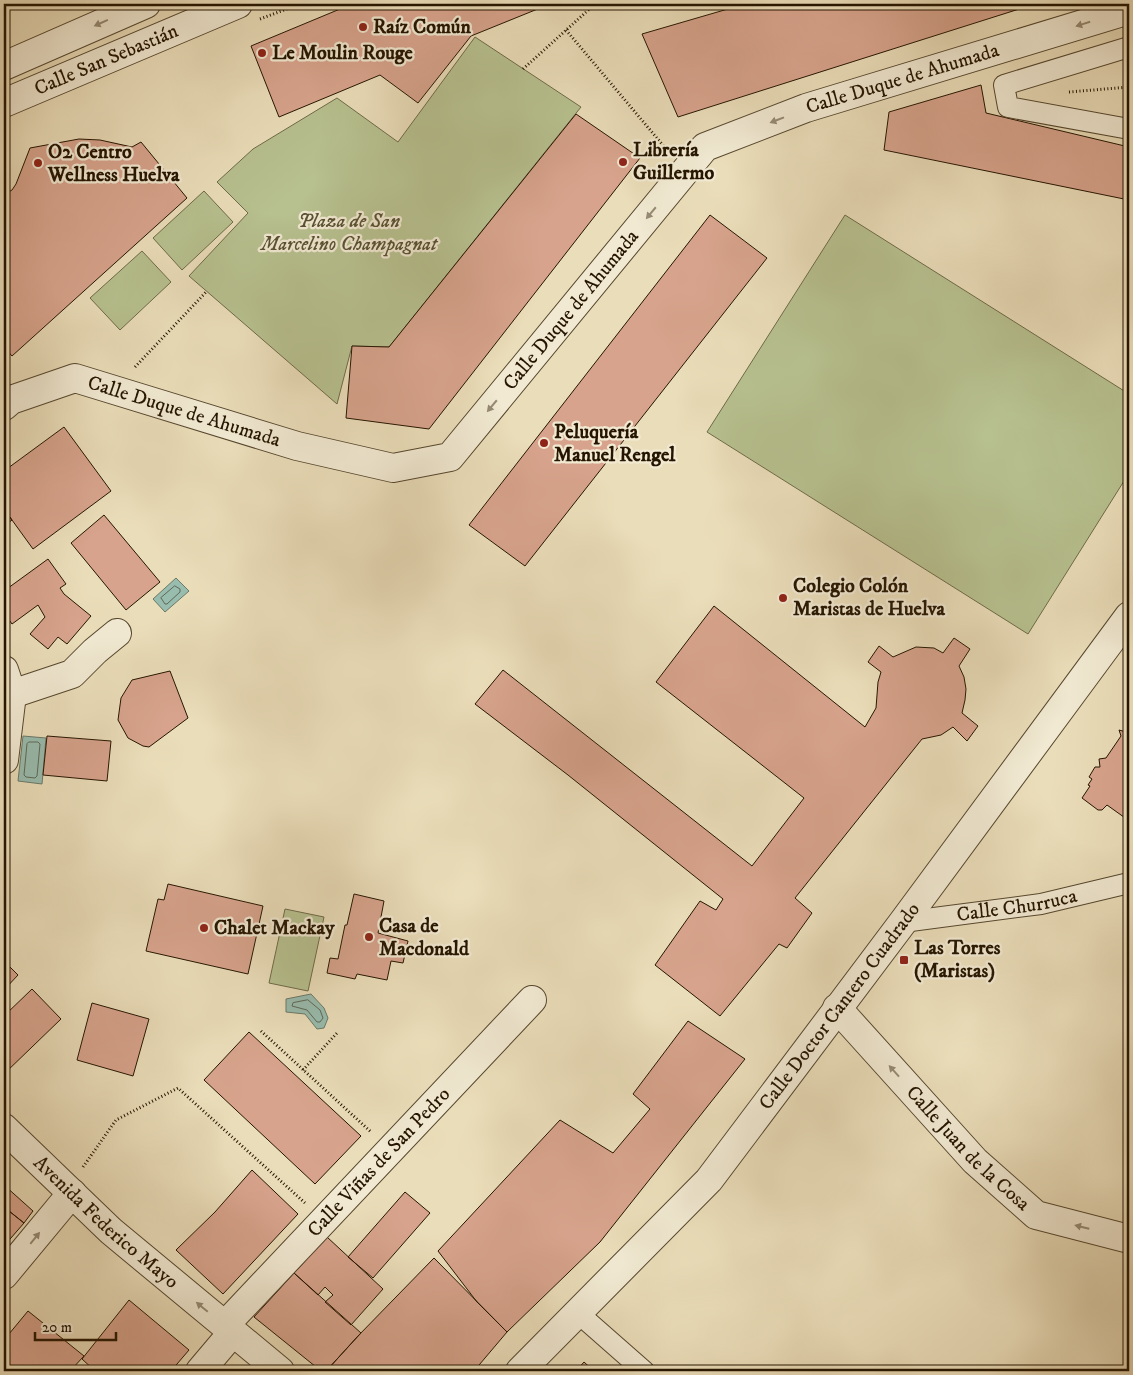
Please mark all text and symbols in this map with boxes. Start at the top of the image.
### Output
place label: Raíz Común [373,15,472,40]
street label: Calle San Sebastián [30,18,183,101]
one-way arrow [94,20,108,28]
marker: Raíz Común [357,21,369,33]
one-way arrow [1075,21,1090,29]
street label: Calle Duque de Ahumada [803,38,1002,120]
place label: Le Moulin Rouge [272,41,414,66]
marker: Le Moulin Rouge [256,47,268,59]
one-way arrow [770,116,784,124]
place label: Librería Guillermo [633,138,714,186]
place label: O2 Centro Wellness Huelva [47,140,180,188]
marker: Librería Guillermo [617,156,629,168]
marker: O2 Centro Wellness Huelva [32,157,44,169]
one-way arrow [645,207,657,219]
park label: Plaza de San Marcelino Champagnat [259,209,439,257]
street label: Calle Duque de Ahumada [498,224,645,395]
street label: Calle Duque de Ahumada [85,370,284,453]
one-way arrow [486,399,497,412]
place label: Peluquería Manuel Rengel [554,420,676,468]
marker: Peluquería Manuel Rengel [538,437,550,449]
place label: Colegio Colón Maristas de Huelva [793,574,946,622]
marker: Colegio Colón Maristas de Huelva [777,592,789,604]
street label: Calle Churruca [955,883,1080,927]
street label: Calle Doctor Cantero Cuadrado [754,898,926,1115]
place label: Casa de Macdonald [379,914,470,962]
place label: Chalet Mackay [214,916,335,941]
marker: Chalet Mackay [198,922,210,934]
marker: Casa de Macdonald [363,931,375,943]
place label: Las Torres (Maristas) [914,936,1001,984]
marker: Las Torres (Maristas) [898,954,910,966]
one-way arrow [888,1065,900,1077]
street label: Calle Juan de la Cosa [901,1080,1035,1217]
street label: Calle Viñas de San Pedro [302,1082,456,1242]
street label: Avenida Federico Mayo [28,1150,184,1294]
one-way arrow [1074,1223,1089,1231]
one-way arrow [29,1231,40,1244]
one-way arrow [196,1301,209,1312]
scale bar [35,1310,116,1342]
text: 20 m [42,1318,72,1337]

